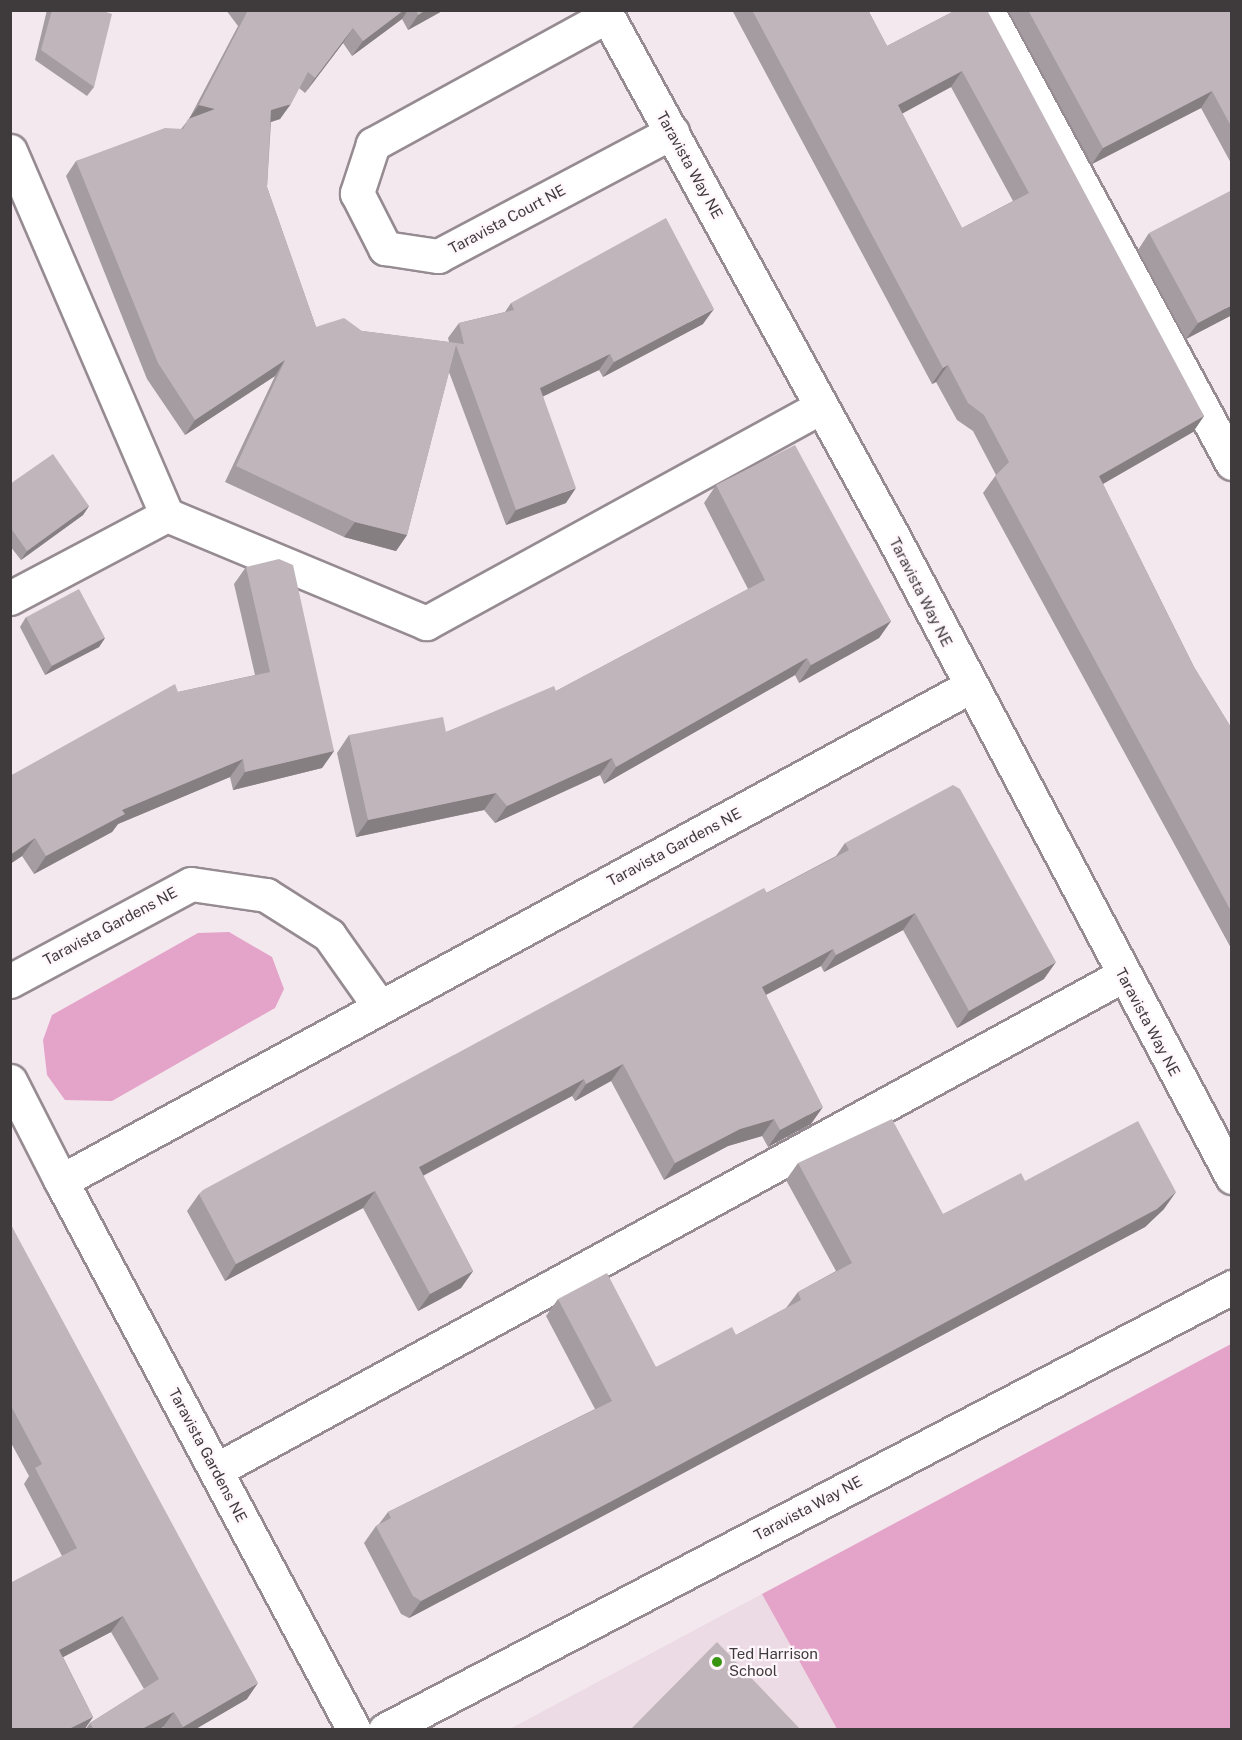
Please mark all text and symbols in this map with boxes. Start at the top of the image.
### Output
street label: Taravista Way NE [653,108,727,222]
street label: Taravista Court NE [446,181,568,257]
street label: Taravista Way NE [886,534,956,650]
street label: Taravista Gardens NE [604,804,744,890]
street label: Taravista Gardens NE [40,883,180,969]
street label: Taravista Way NE [1112,965,1184,1079]
street label: Taravista Gardens NE [165,1385,251,1525]
street label: Taravista Way NE [751,1472,865,1544]
place label: Ted Harrison School [729,1644,818,1679]
marker: Ted Harrison School [710,1655,724,1669]

